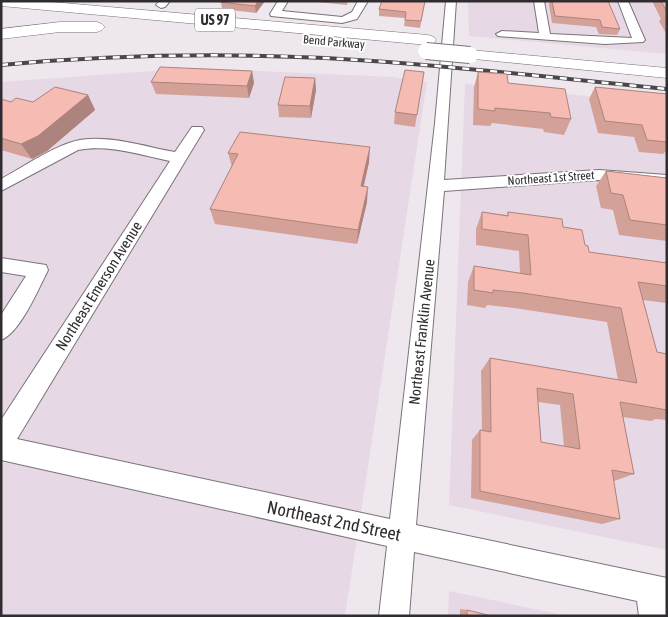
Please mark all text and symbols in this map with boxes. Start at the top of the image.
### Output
road number: US 97 [195,8,235,32]
street label: Bend Parkway [303,32,365,52]
street label: Northeast 1st Street [507,168,595,188]
street label: Northeast Emerson Avenue [52,218,145,353]
street label: Northeast Franklin Avenue [405,258,438,406]
street label: Northeast 2nd Street [265,496,403,545]

